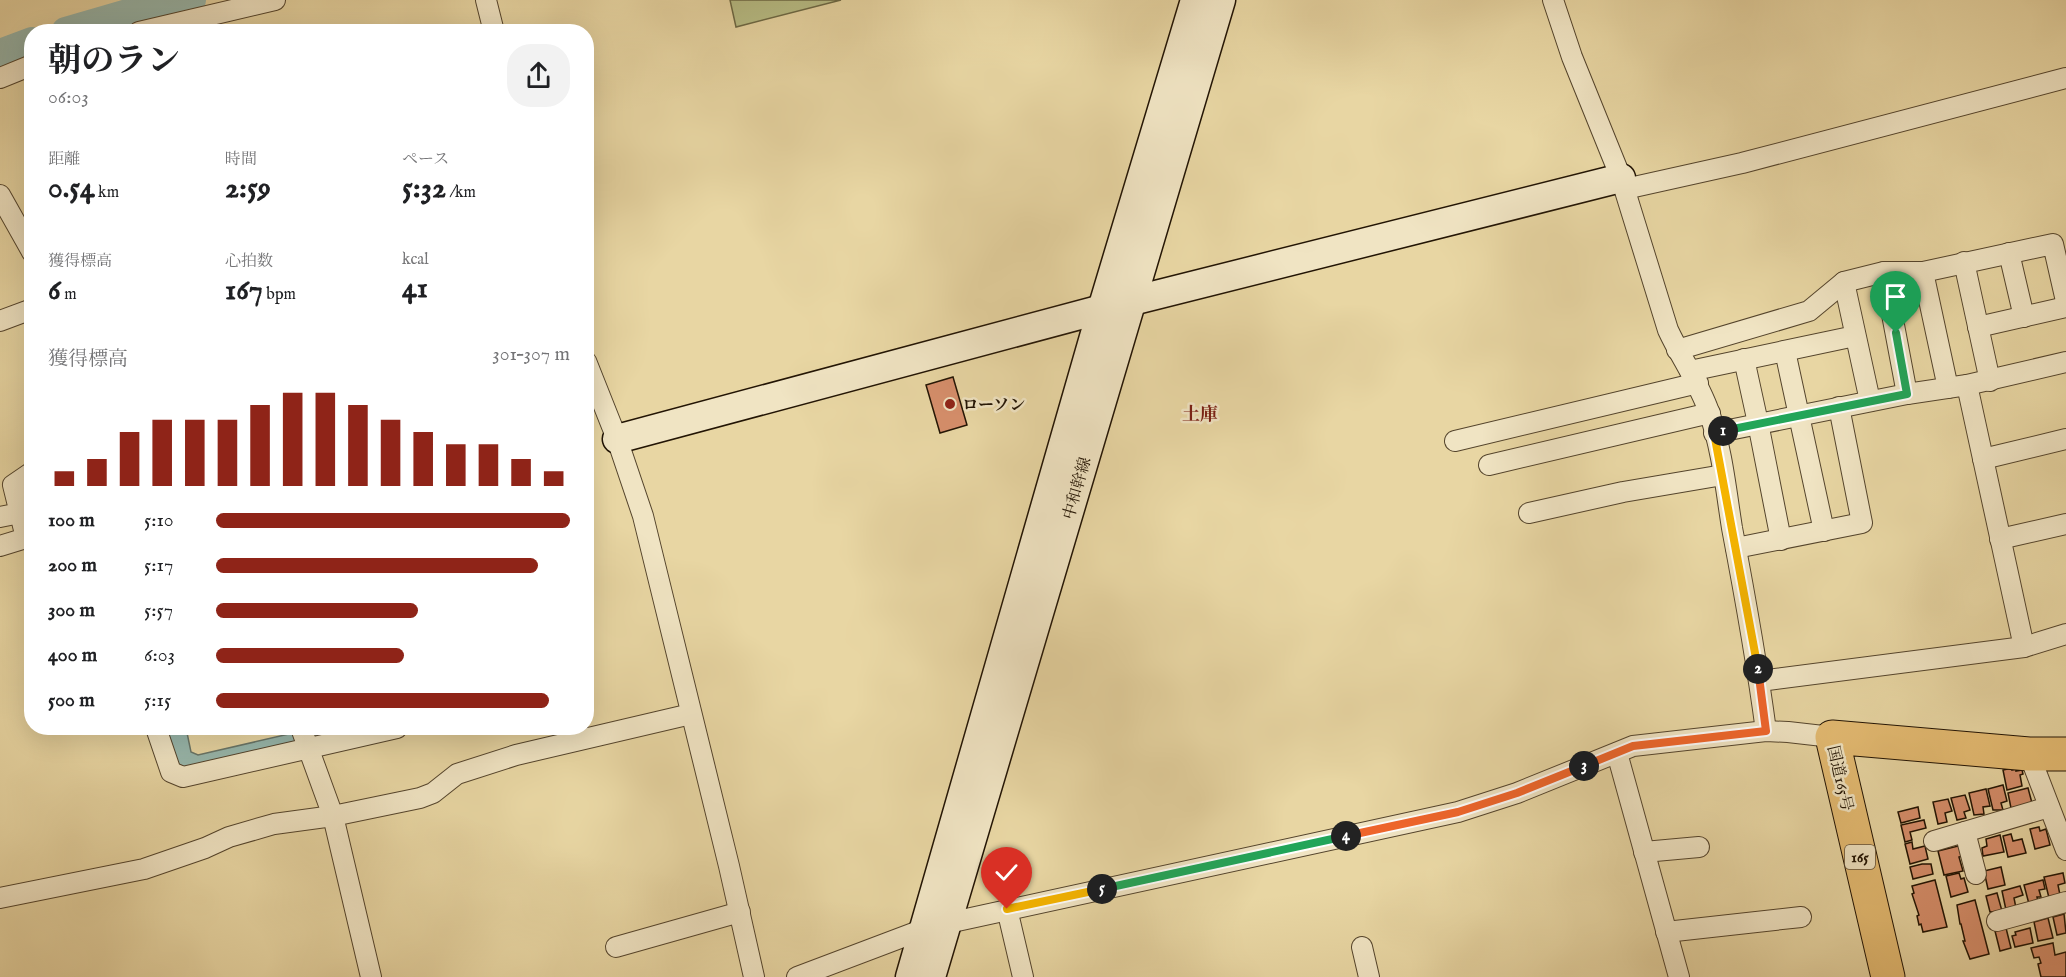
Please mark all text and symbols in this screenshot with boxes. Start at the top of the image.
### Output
text: 朝のラン [48,41,180,83]
button: share [507,44,570,107]
text: 06:03 [48,85,89,110]
text: 距離 [48,150,80,170]
text: 時間 [225,150,257,170]
text: ペース [402,150,449,170]
text: 0.54 [48,170,95,208]
text: 2:59 [225,170,271,208]
text: 5:32 [402,170,446,208]
text: km [95,183,119,203]
text: /km [446,183,476,203]
text: kcal [402,250,429,270]
text: 獲得標高 [48,252,112,272]
text: 心拍数 [225,252,273,272]
text: 41 [402,270,428,308]
pin [1870,271,1921,333]
text: 6 [48,272,61,310]
text: 167 [225,272,263,310]
icon: arrive [1879,280,1912,313]
text: m [61,285,77,305]
text: bpm [263,285,296,305]
text: 301–307 m [492,342,570,367]
text: 獲得標高 [48,347,128,372]
place label: ローソン [962,396,1025,416]
marker: ローソン [943,397,957,411]
district label: 土庫 [1182,404,1218,427]
pin: 1 [1708,416,1738,446]
text: 1 [1720,421,1726,441]
street label: 中和幹線 [1059,455,1096,522]
text: 100 m [48,508,95,533]
text: 5:10 [144,508,174,533]
text: 200 m [48,553,97,578]
text: 5:17 [144,553,173,578]
text: 300 m [48,598,95,623]
text: 5:57 [144,598,173,623]
text: 400 m [48,643,97,668]
text: 6:03 [144,643,175,668]
pin: 2 [1743,654,1773,684]
text: 2 [1754,659,1762,679]
text: 500 m [48,688,95,713]
text: 5:15 [144,688,171,713]
street label: 国道165号 [1822,744,1856,813]
pin: 3 [1569,751,1599,781]
text: 3 [1581,756,1587,776]
pin: 4 [1331,821,1361,851]
text: 4 [1342,826,1350,846]
road number: 165 [1845,845,1875,869]
pin [981,847,1032,909]
icon: check [990,856,1023,889]
pin: 5 [1087,874,1117,904]
text: 5 [1099,879,1105,899]

